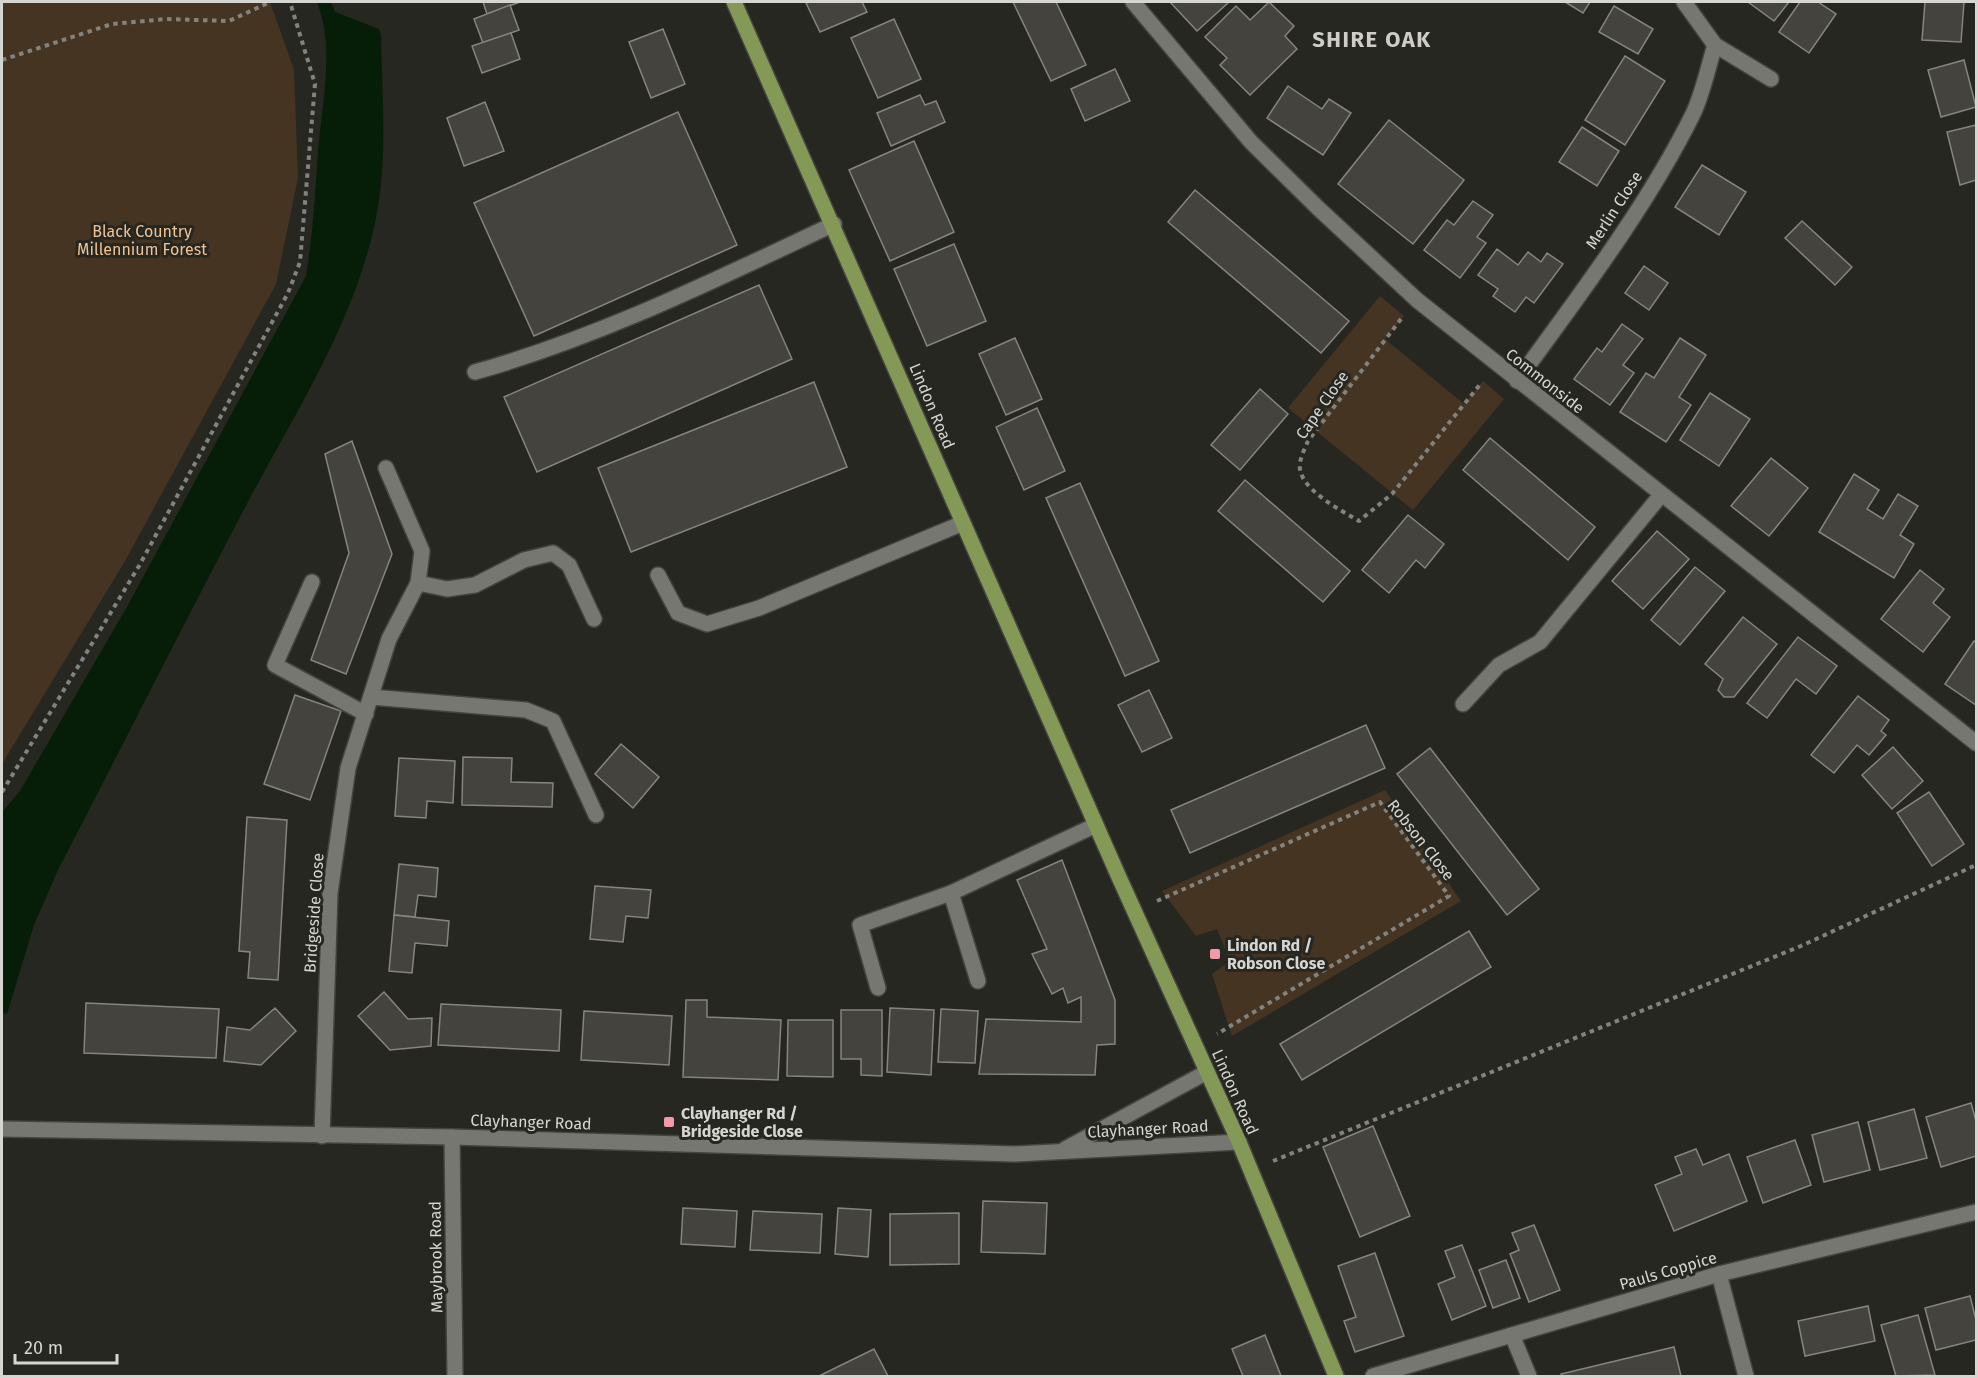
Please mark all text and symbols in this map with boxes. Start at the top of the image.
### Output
district label: SHIRE OAK [1312,26,1432,53]
street label: Merlin Close [1582,167,1646,253]
park label: Black Country Millennium Forest [77,222,207,259]
street label: Commonside [1502,344,1588,418]
street label: Lindon Road [905,360,959,452]
street label: Cape Close [1292,367,1352,443]
street label: Robson Close [1383,796,1459,884]
street label: Bridgeside Close [300,852,328,974]
place label: Lindon Rd / Robson Close [1227,936,1325,973]
marker: Lindon Rd / Robson Close [1208,947,1222,961]
street label: Lindon Road [1208,1046,1262,1138]
place label: Clayhanger Rd / Bridgeside Close [681,1104,803,1141]
street label: Clayhanger Road [470,1110,592,1134]
marker: Clayhanger Rd / Bridgeside Close [662,1115,676,1129]
street label: Clayhanger Road [1087,1116,1209,1142]
street label: Maybrook Road [426,1201,446,1313]
street label: Pauls Coppice [1617,1248,1719,1294]
scale bar [15,1327,117,1365]
text: 20 m [24,1337,63,1359]

